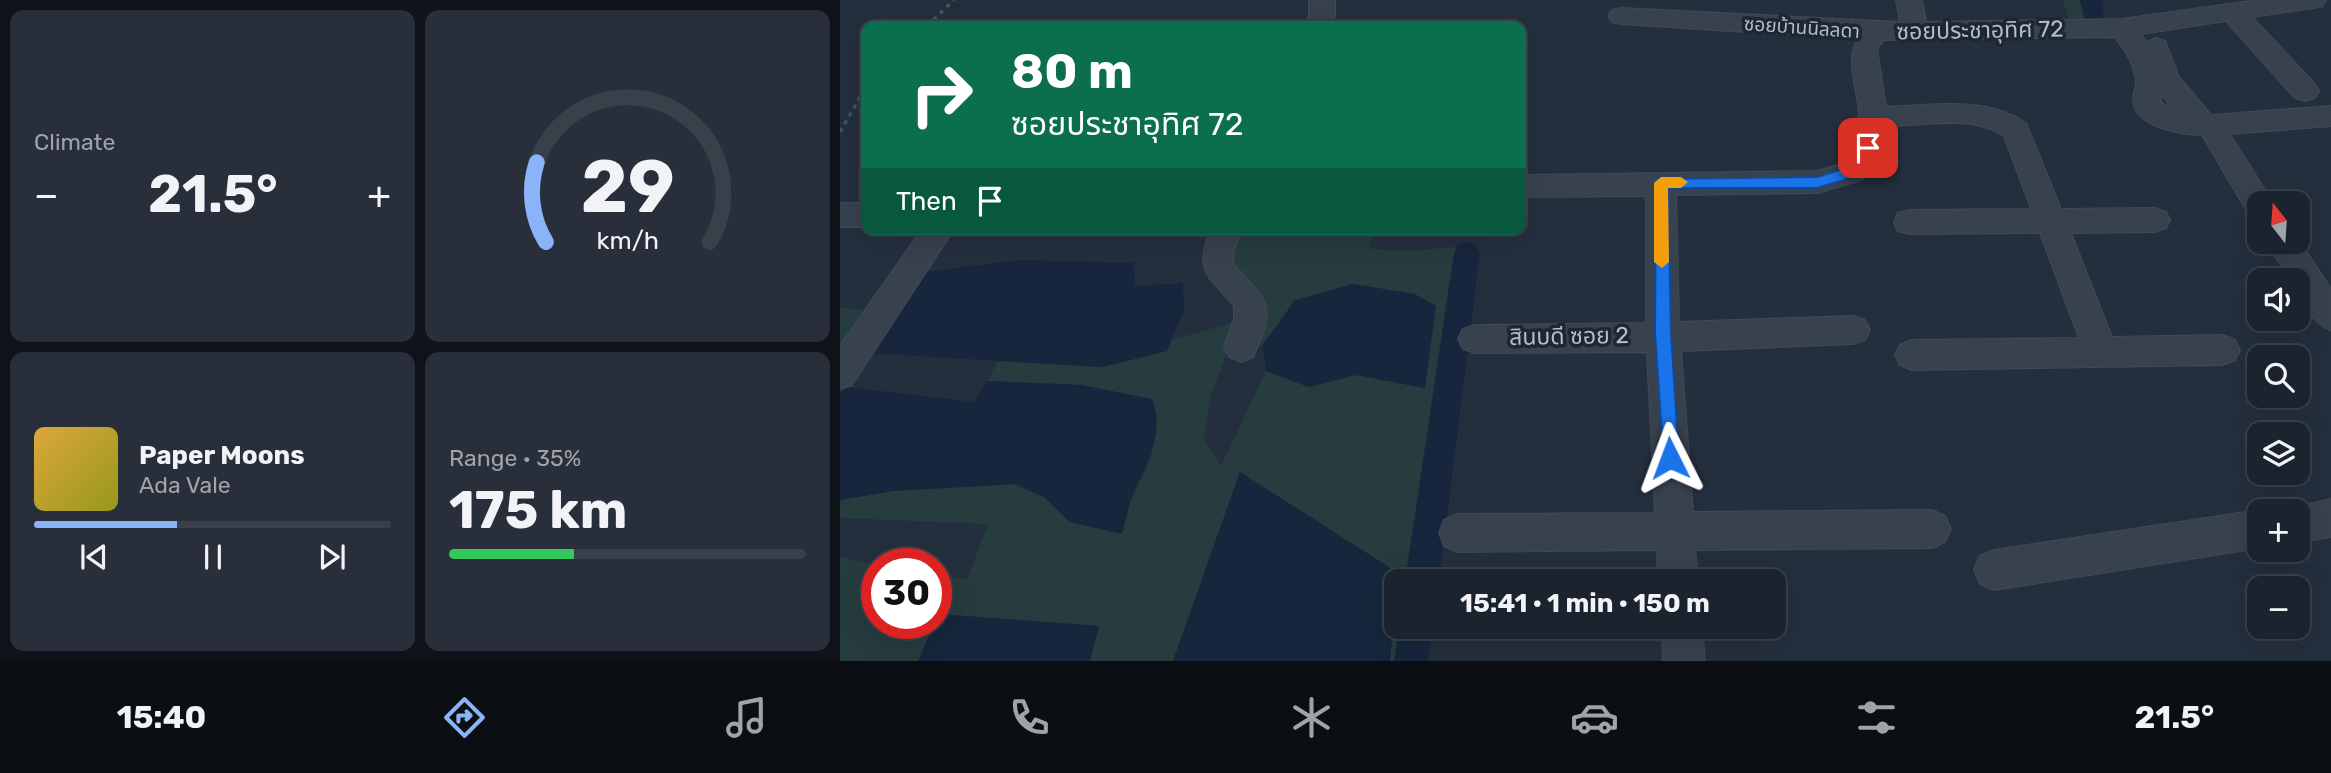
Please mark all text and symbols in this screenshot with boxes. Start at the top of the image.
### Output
street label: ซอยบ้านนิลลดา [1743,12,1861,43]
street label: ซอยประชาอุทิศ 72 [1896,15,2064,45]
text: 80 m [1011,42,1133,100]
icon: right [896,49,987,140]
text: ซอยประชาอุทิศ 72 [1011,105,1244,143]
pin [1838,118,1898,178]
text: Climate [34,128,115,156]
icon: arrive [1849,129,1887,167]
text: 29 [581,144,674,230]
text: 21.5° [148,163,278,225]
text: − [34,172,59,218]
text: + [367,172,391,218]
icon: arrive [971,182,1009,220]
text: Then [896,186,957,217]
north arrow [2247,191,2310,254]
map controls [2247,191,2310,639]
text: km/h [596,226,659,255]
button: sound [2247,268,2310,331]
street label: สินบดี ซอย 2 [1509,321,1629,351]
button: search [2247,345,2310,408]
position arrow [1633,421,1707,495]
button: layers [2247,422,2310,485]
text: Paper Moons [139,440,305,471]
text: Range · 35% [449,444,581,472]
text: Ada Vale [139,471,231,499]
text: 175 km [449,479,627,541]
button: + [2247,499,2310,562]
icon: previous [75,538,113,576]
icon: pause [194,538,232,576]
icon: next [313,538,351,576]
speed limit sign: 30 [861,548,952,639]
button: − [2247,576,2310,639]
text: 15:41 · 1 min · 150 m [1460,588,1710,619]
icon: directions [440,693,489,742]
icon: music [722,693,771,742]
icon: phone [1005,693,1054,742]
icon: climate [1287,693,1336,742]
icon: car [1570,693,1619,742]
icon: filters [1852,693,1901,742]
text: 15:40 [117,698,206,736]
text: 21.5° [2135,698,2214,736]

